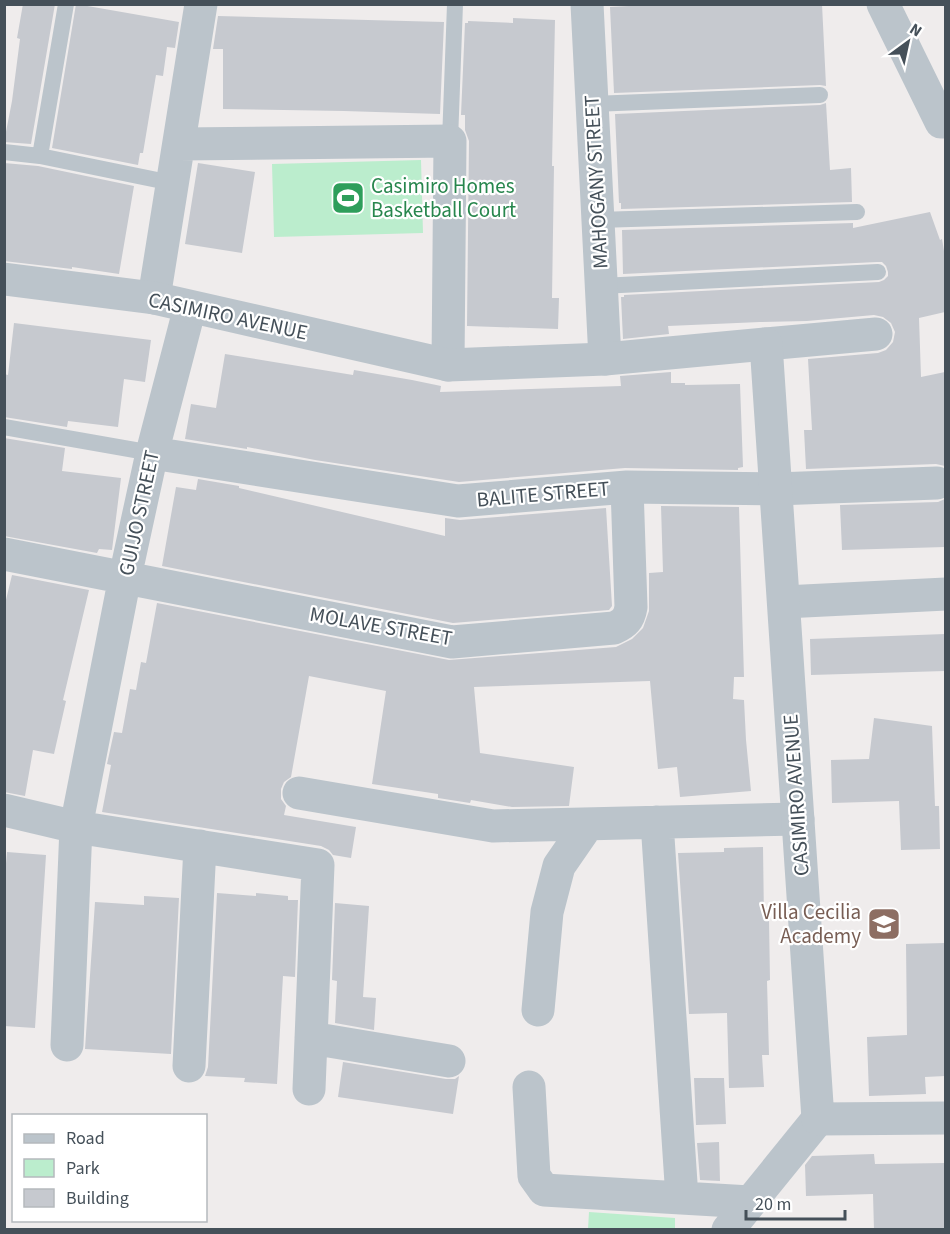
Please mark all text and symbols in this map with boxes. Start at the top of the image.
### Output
north arrow [878,12,938,72]
text: N [905,18,926,42]
street label: MAHOGANY STREET [576,94,616,270]
place label: Casimiro Homes Basketball Court [371,171,516,225]
sports icon: Casimiro Homes Basketball Court [330,180,366,216]
street label: CASIMIRO AVENUE [146,284,310,348]
street label: GUIJO STREET [111,447,167,579]
street label: BALITE STREET [475,473,611,515]
street label: MOLAVE STREET [307,599,455,653]
street label: CASIMIRO AVENUE [775,713,817,877]
place label: Villa Cecilia Academy [761,897,861,951]
school or university icon: Villa Cecilia Academy [866,906,902,942]
legend [12,1114,207,1222]
text: Road [66,1126,105,1151]
text: Park [66,1156,100,1181]
scale bar [746,1183,845,1221]
text: Building [66,1186,129,1211]
text: 20 m [755,1192,791,1217]

